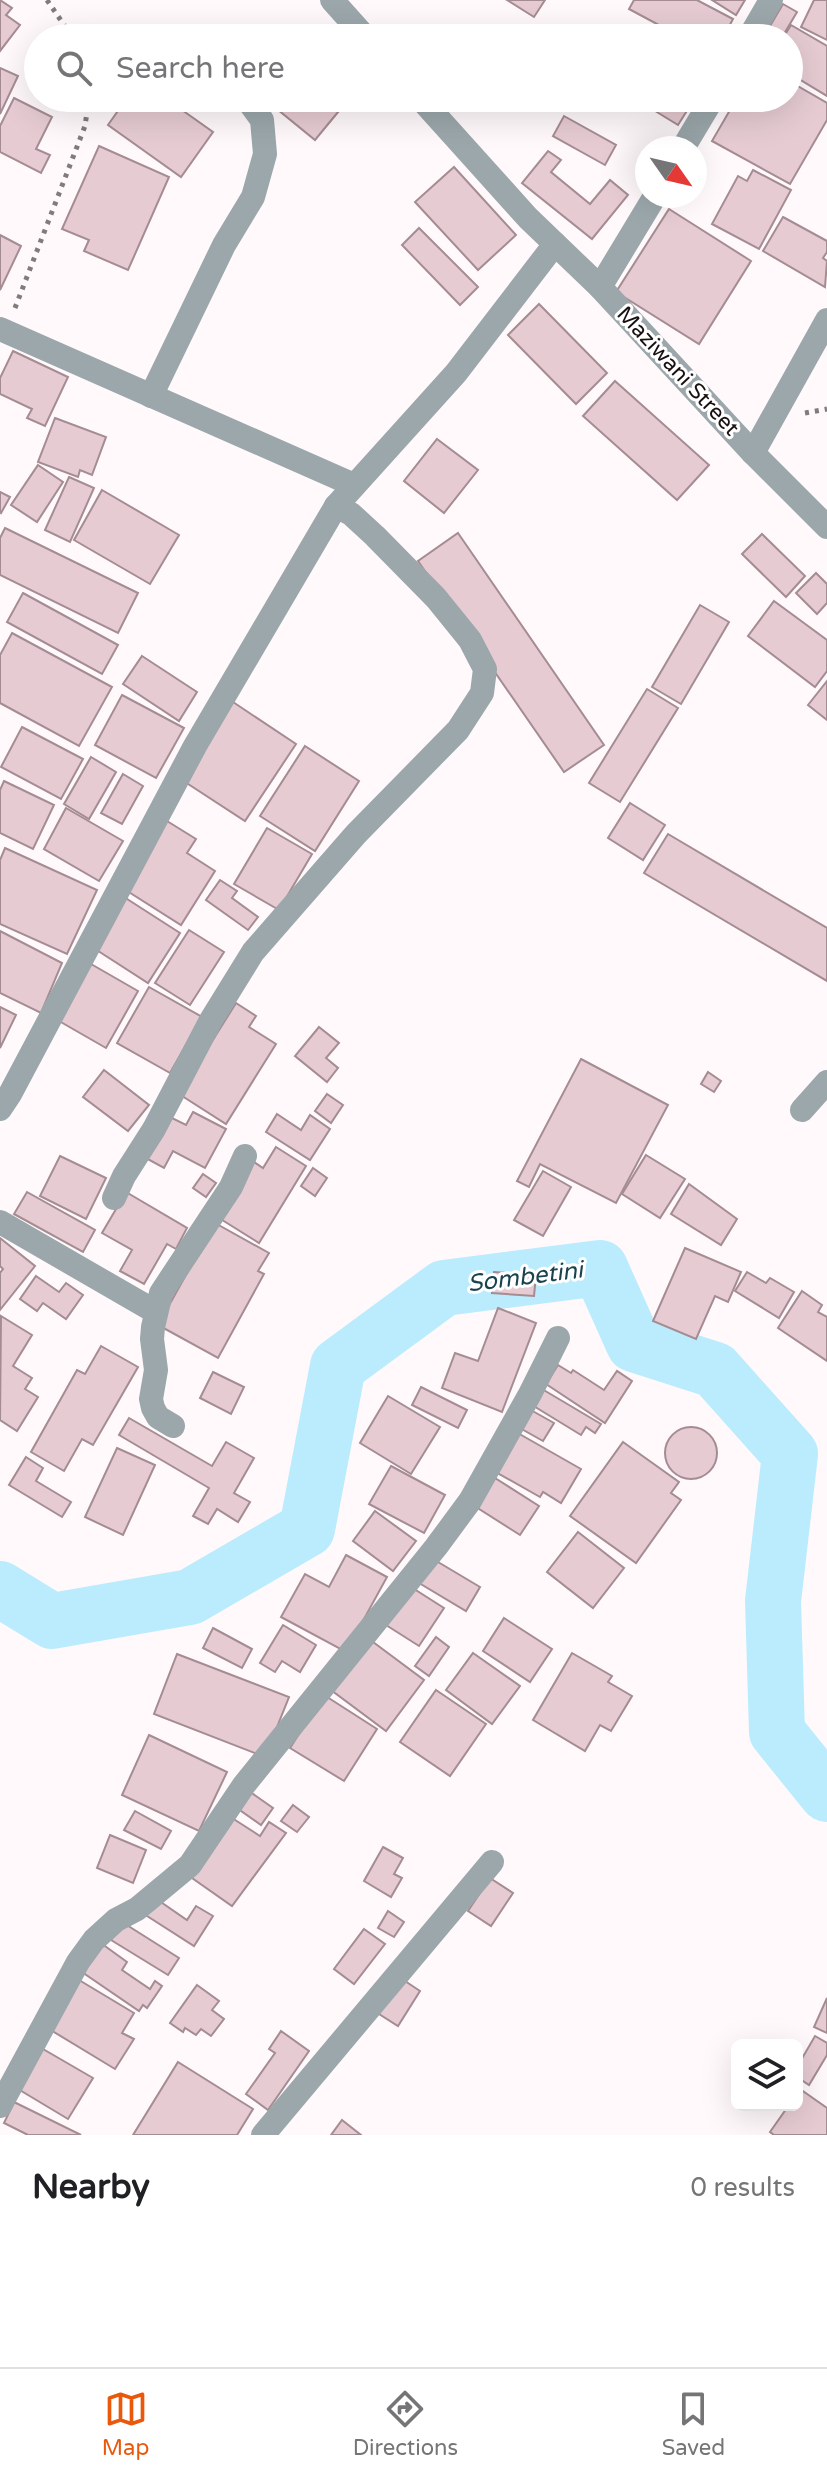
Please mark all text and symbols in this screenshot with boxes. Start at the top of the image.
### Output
search box [24,24,803,112]
icon: search [52,46,96,90]
text: Search here [116,50,285,87]
north arrow [635,136,707,208]
street label: Maziwani Street [611,301,745,441]
water label: Sombetini [466,1255,587,1298]
map controls [731,2039,803,2111]
button: layers [731,2039,803,2111]
text: Nearby [32,2167,150,2208]
text: 0 results [690,2172,795,2203]
tab: Map [102,2387,149,2461]
tab: Directions [353,2387,458,2461]
tab: Saved [662,2387,725,2461]

